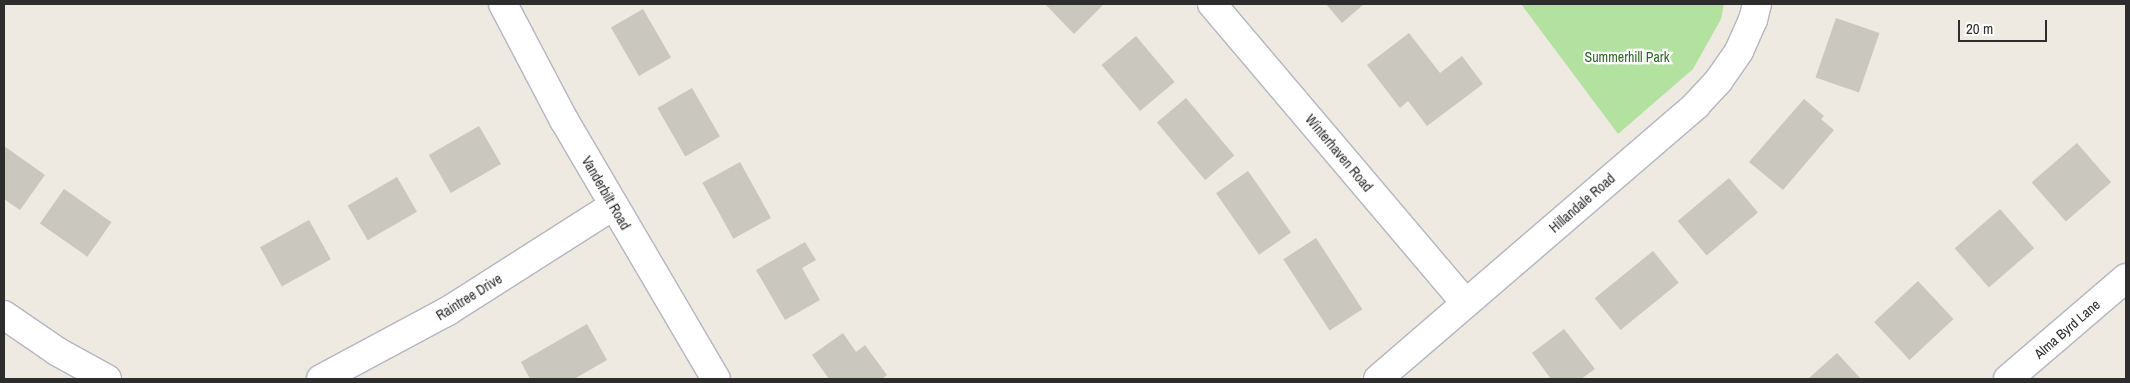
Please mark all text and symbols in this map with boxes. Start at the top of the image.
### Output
scale bar [1960,10,2049,42]
text: 20 m [1966,18,1993,39]
park label: Summerhill Park [1585,49,1669,65]
street label: Winterhaven Road [1302,111,1376,195]
street label: Vanderbilt Road [578,153,634,233]
street label: Hillandale Road [1546,170,1618,236]
street label: Raintree Drive [433,270,505,324]
street label: Alma Byrd Lane [2031,296,2103,362]

